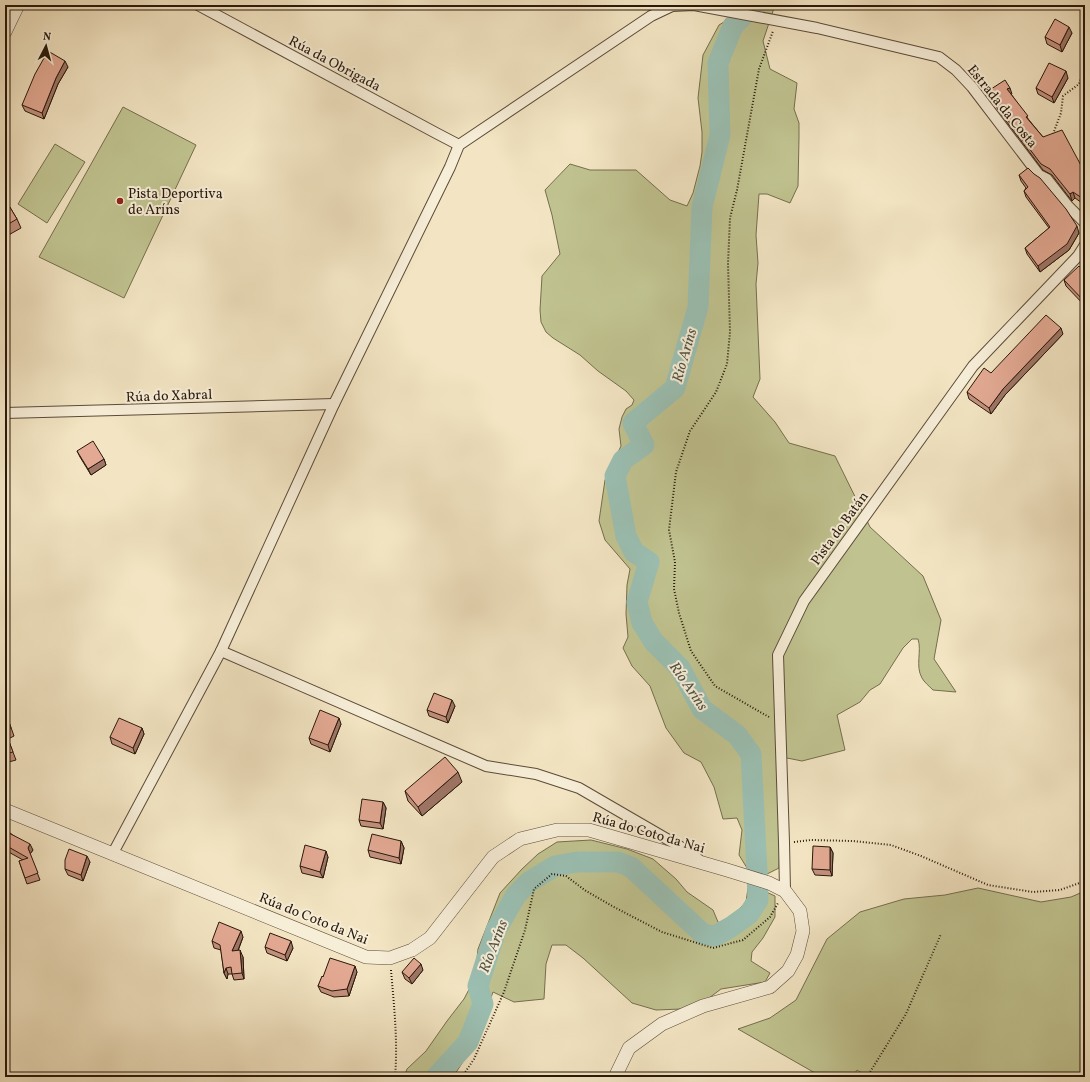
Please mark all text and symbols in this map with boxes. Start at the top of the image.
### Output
north arrow [26,26,66,66]
text: N [42,30,52,45]
street label: Rúa da Obrigada [285,32,384,97]
street label: Estrada da Costa [962,61,1041,153]
place label: Pista Deportiva de Aríns [128,185,223,220]
marker: Pista Deportiva de Aríns [115,196,125,206]
water label: Río Aríns [668,326,703,385]
street label: Rúa do Xabral [126,385,213,408]
street label: Pista do Batán [807,488,873,570]
water label: Río Aríns [663,658,712,716]
street label: Rúa do Coto da Nai [590,808,707,859]
street label: Rúa do Coto da Nai [256,889,371,950]
water label: Río Aríns [475,917,514,976]

